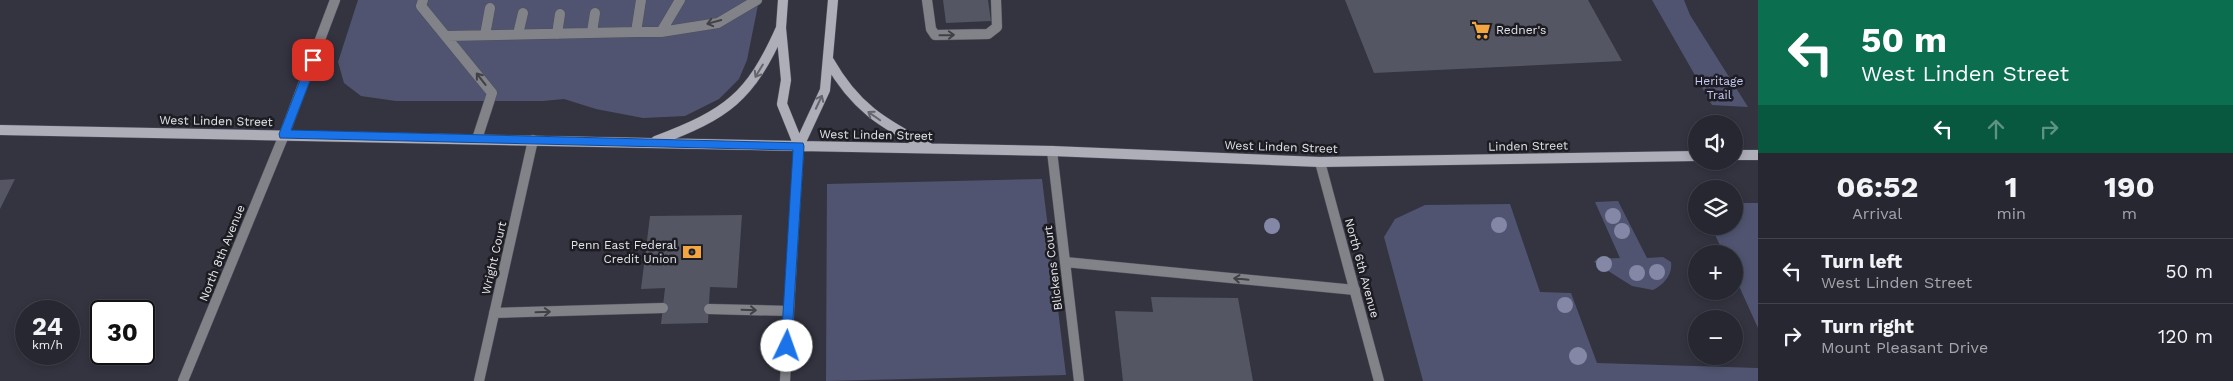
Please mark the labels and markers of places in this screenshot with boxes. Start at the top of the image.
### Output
supermarket icon: Redner's [1470,19,1492,41]
place label: Redner's [1496,23,1546,37]
pin [292,39,334,81]
place label: Penn East Federal Credit Union [571,238,677,266]
bank icon: Penn East Federal Credit Union [681,241,703,263]

